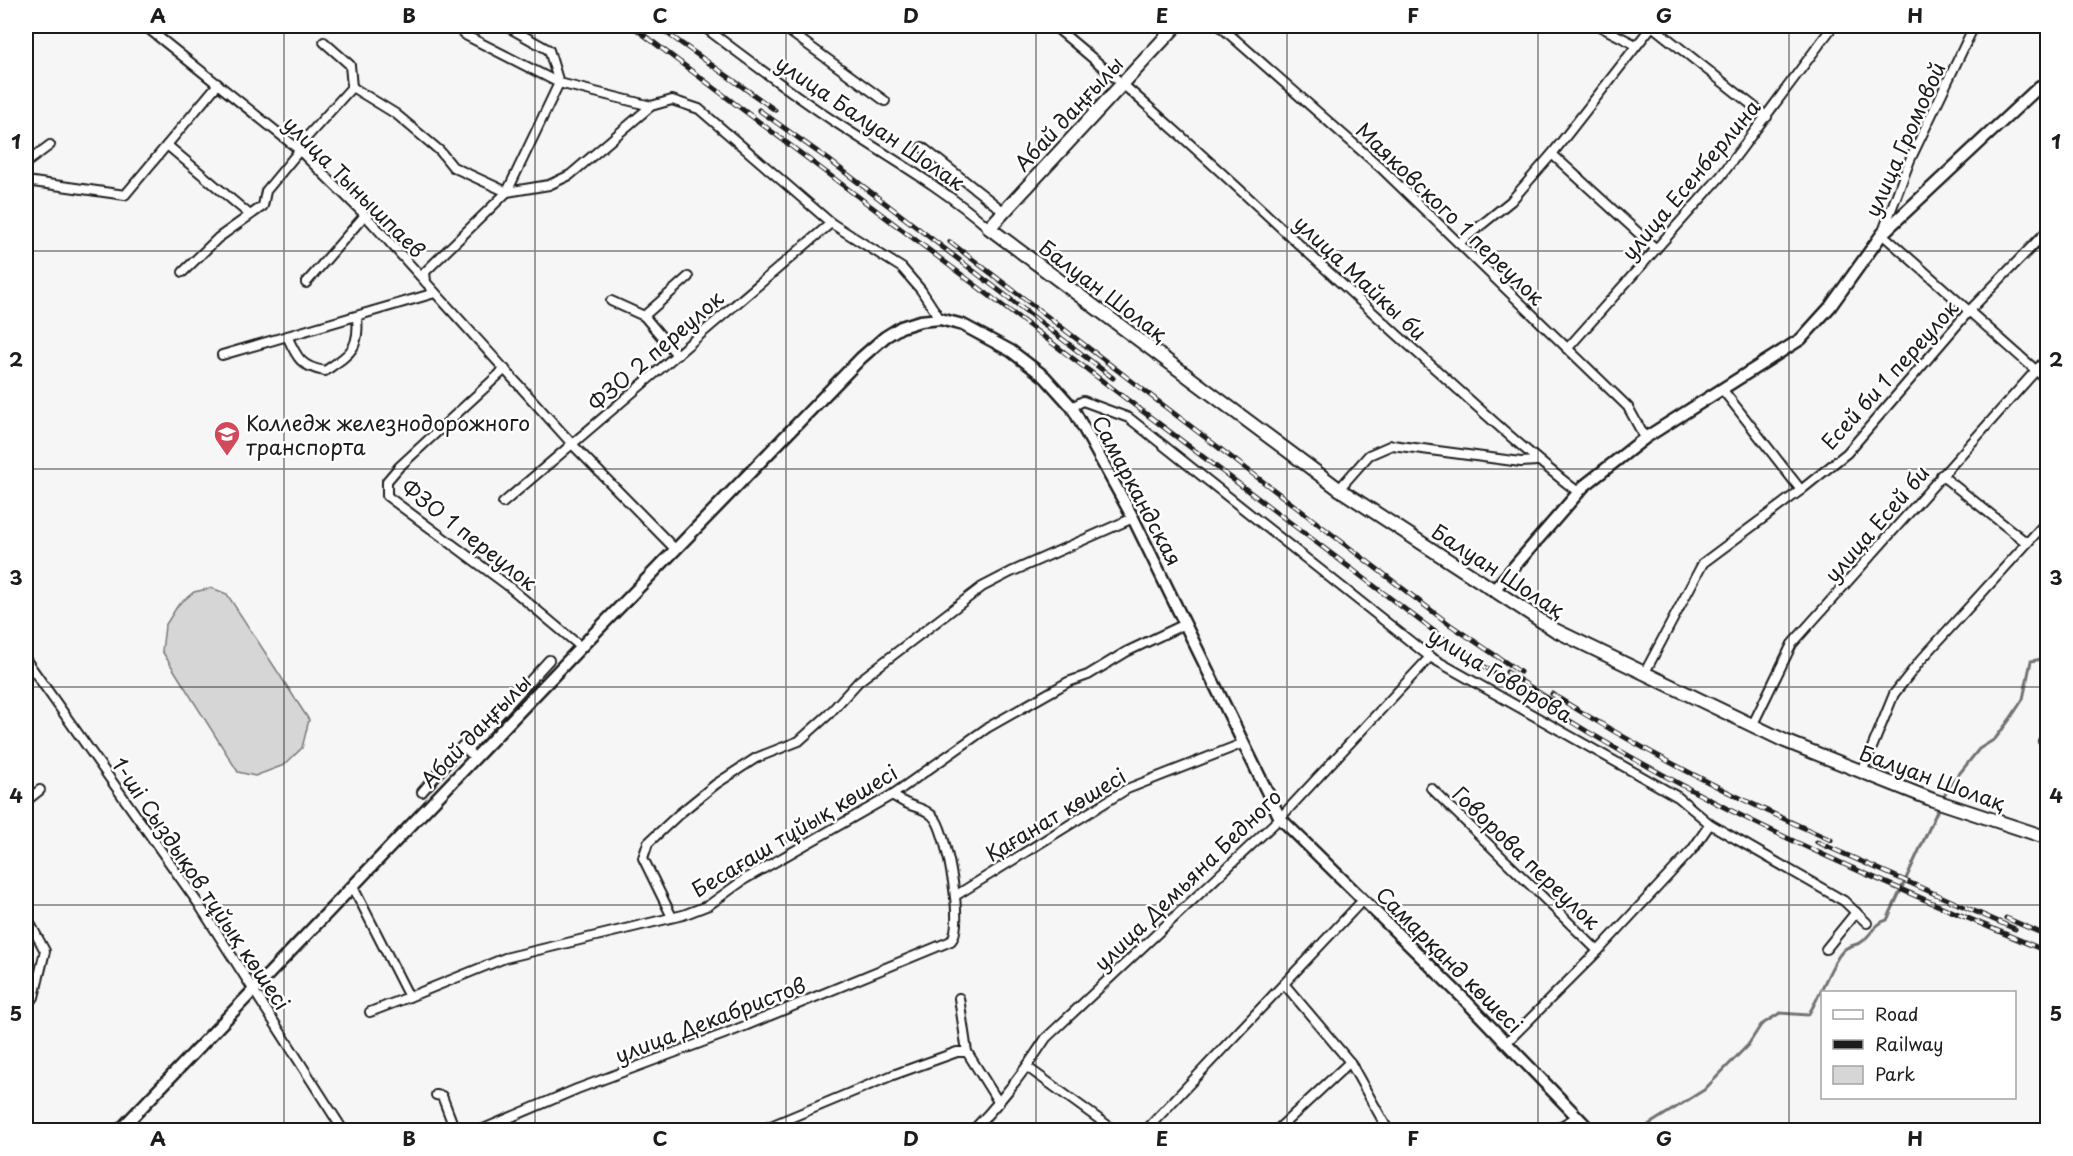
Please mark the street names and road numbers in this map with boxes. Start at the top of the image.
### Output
street label: улица Балуан Шолак [770,47,973,198]
street label: Абай даңғылы [1006,48,1130,178]
street label: улица Громовой [1856,56,1952,222]
street label: улица Есенберлина [1613,91,1768,267]
street label: улица Тынышпаев [277,108,433,264]
street label: Маяковского 1 переулок [1349,114,1553,312]
street label: улица Майкы би [1287,207,1435,347]
street label: Балуан Шолақ [1033,231,1175,349]
street label: ФЗО 2 переулок [580,282,730,418]
street label: Есей би 1 переулок [1813,292,1965,456]
street label: Самаркандская [1085,409,1191,571]
street label: улица Есей би [1816,457,1936,589]
street label: ФЗО 1 переулок [395,471,545,598]
street label: Балуан Шолақ [1426,515,1572,625]
street label: улица Говорова [1423,618,1579,730]
street label: Абай даңғылы [412,666,538,794]
street label: Балуан Шолақ [1855,736,2011,818]
street label: 1-ші Сыздықов тұйық көшесі [105,750,299,1016]
street label: Бесағаш тұйық көшесі [685,756,903,904]
street label: Қағанат көшесі [978,759,1132,869]
street label: Говорова переулок [1446,778,1609,937]
street label: улица Демьяна Бедного [1086,780,1288,978]
street label: Самарқанд көшесі [1369,878,1531,1040]
street label: улица Декабристов [610,968,810,1070]

